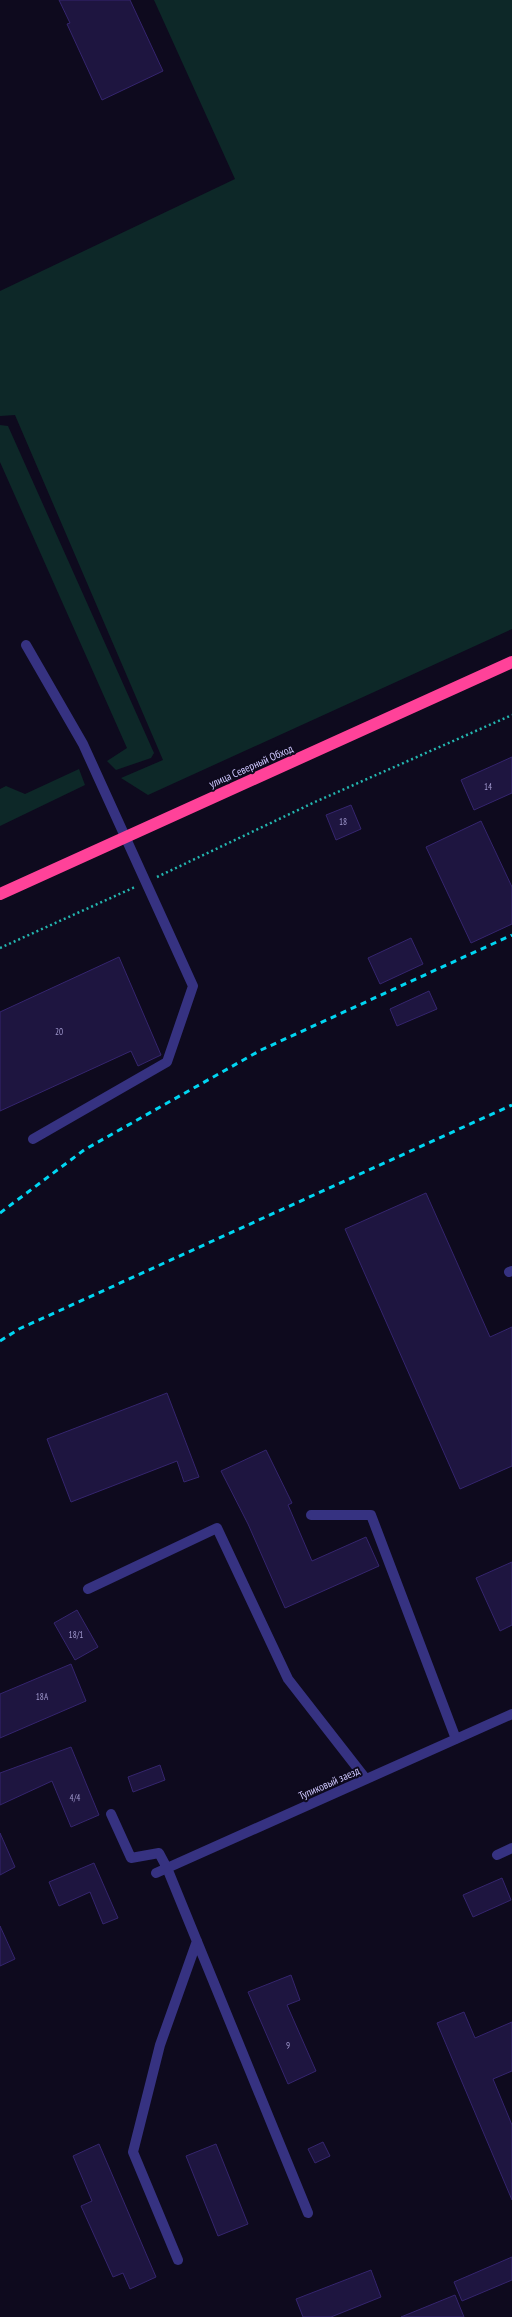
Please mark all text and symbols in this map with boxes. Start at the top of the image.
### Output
street label: улица Северный Обход [207,741,295,791]
house number: 14 [484,781,492,792]
house number: 18 [339,816,347,827]
house number: 20 [55,1026,63,1037]
house number: 18/1 [69,1629,83,1640]
house number: 18А [36,1691,49,1702]
street label: Тупиковый заезд [296,1763,362,1803]
house number: 4/4 [70,1792,80,1803]
house number: 9 [286,2040,290,2051]

